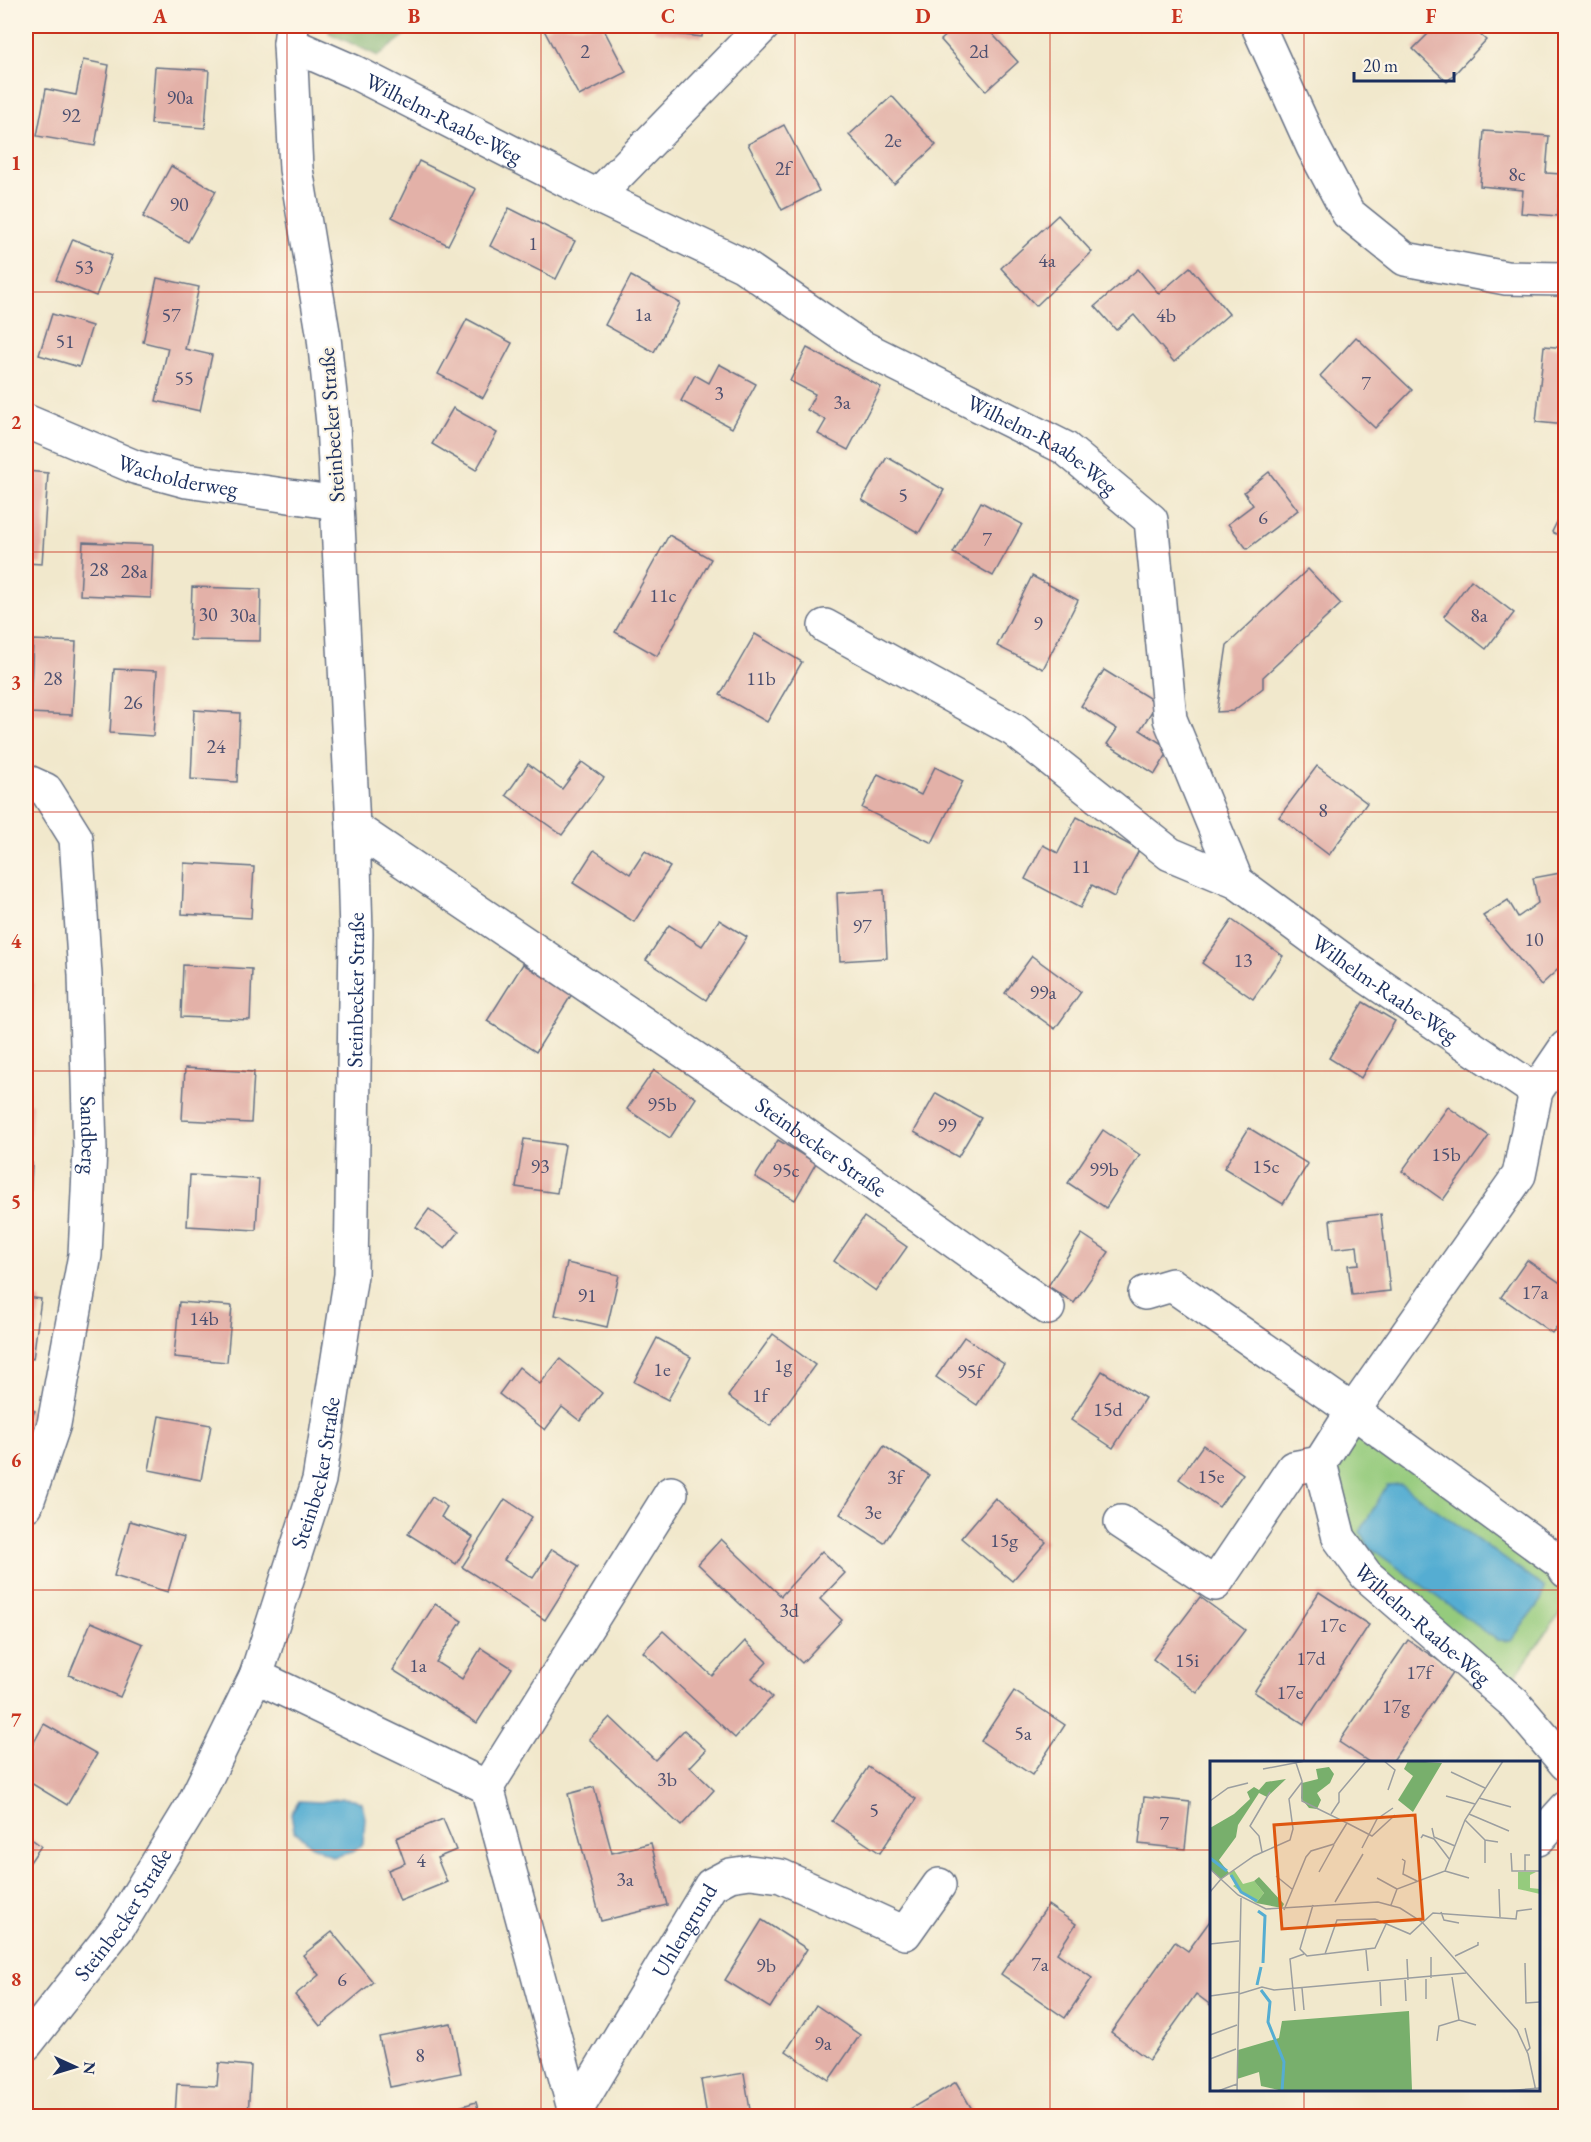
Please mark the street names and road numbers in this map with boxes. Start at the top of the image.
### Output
street label: Wilhelm-Raabe-Weg [360,66,528,171]
street label: Steinbecker Straße [312,346,351,503]
street label: Wilhelm-Raabe-Weg [962,388,1124,501]
street label: Wacholderweg [113,447,240,503]
street label: Steinbecker Straße [340,912,371,1068]
street label: Wilhelm-Raabe-Weg [1306,928,1464,1050]
street label: Steinbecker Straße [749,1090,893,1204]
street label: Sandberg [73,1095,104,1175]
street label: Steinbecker Straße [284,1394,347,1552]
street label: Wilhelm-Raabe-Weg [1347,1558,1497,1692]
street label: Steinbecker Straße [67,1842,179,1987]
street label: Uhlengrund [645,1877,724,1983]

